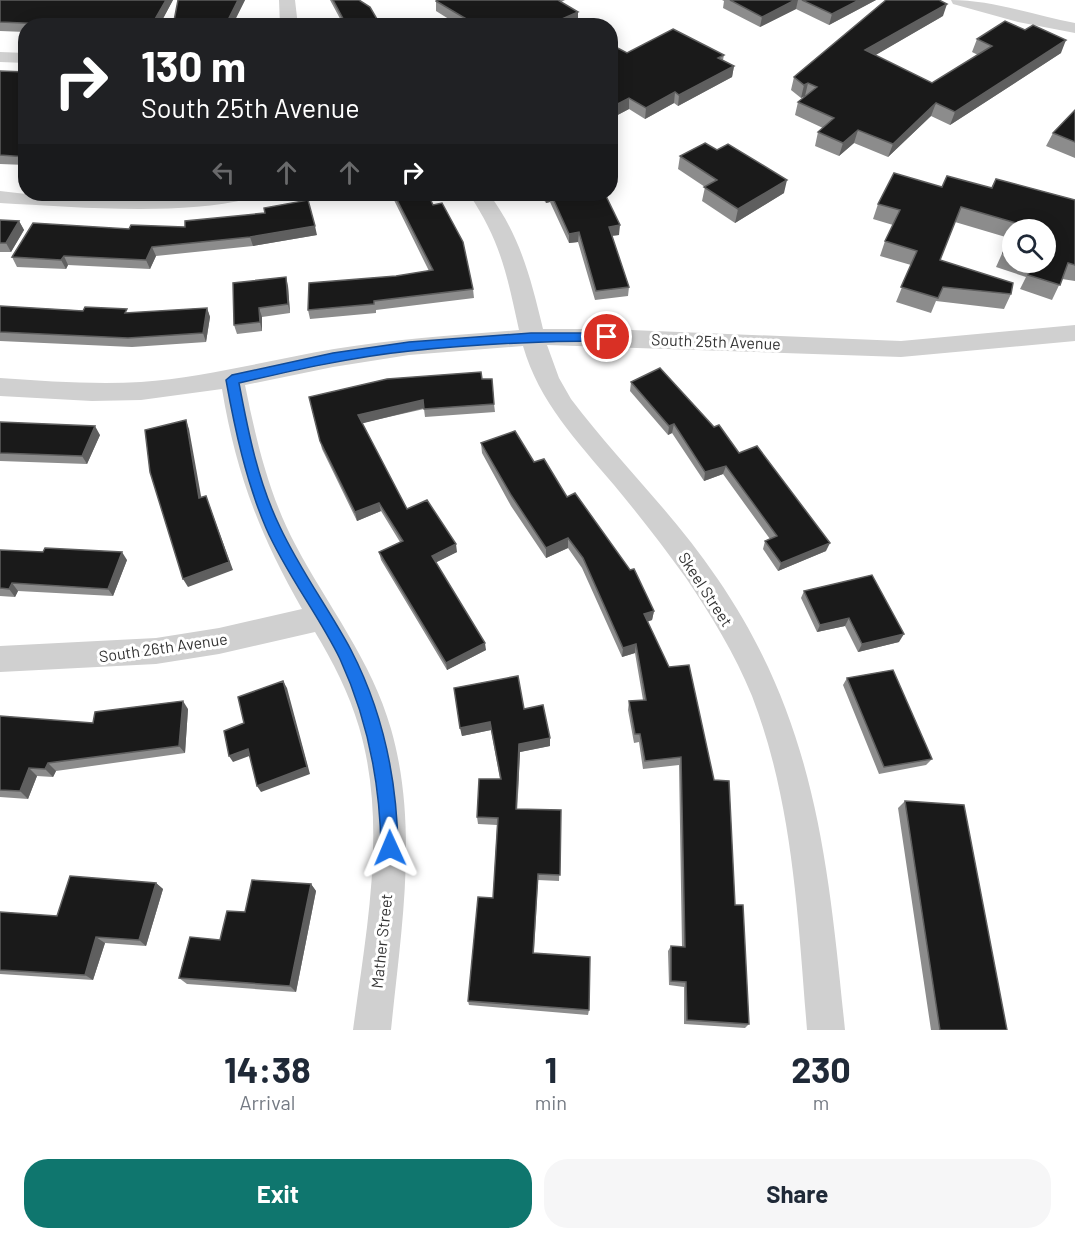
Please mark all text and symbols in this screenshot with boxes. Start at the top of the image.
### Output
text: 130 m [141,40,246,90]
icon: right [42,42,120,120]
text: South 25th Avenue [141,91,360,123]
icon: left [207,156,240,189]
icon: ahead [270,156,303,189]
icon: ahead [333,156,366,189]
icon: right [396,156,429,189]
map controls [1002,219,1056,273]
button: search [1002,219,1056,273]
pin [581,311,632,362]
icon: arrive [590,320,623,353]
street label: South 25th Avenue [651,329,781,353]
street label: Skeel Street [675,548,737,630]
street label: South 26th Avenue [98,629,228,665]
position arrow [358,816,422,880]
street label: Mather Street [367,893,395,989]
text: 14:38 [224,1047,311,1090]
text: 1 [545,1047,557,1090]
text: 230 [791,1047,851,1090]
text: Arrival [239,1090,295,1114]
text: min [535,1090,567,1114]
text: m [813,1090,829,1114]
button: Exit [24,1159,532,1228]
button: Share [544,1159,1051,1228]

